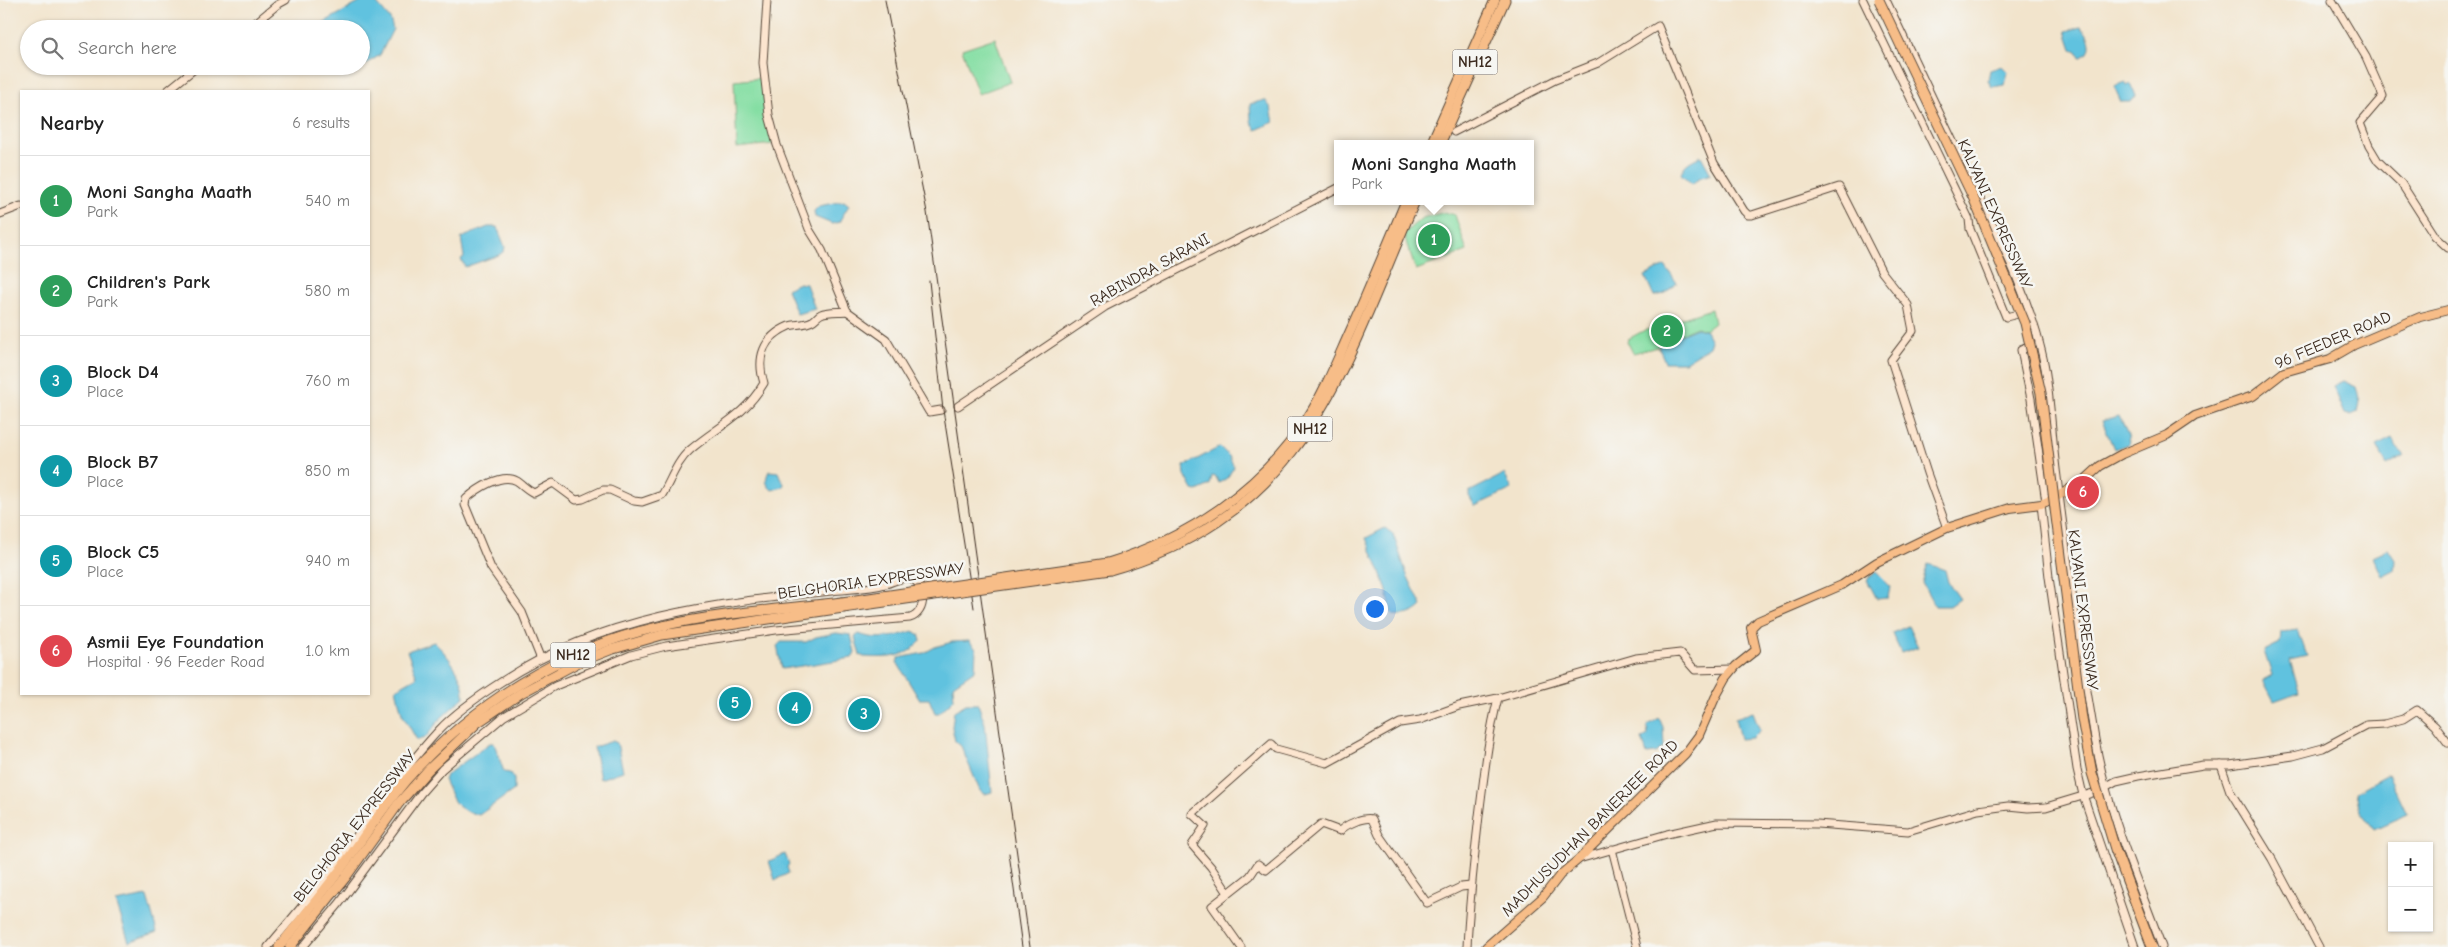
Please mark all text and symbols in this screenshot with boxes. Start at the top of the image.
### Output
search box [20,20,370,75]
icon: search [38,34,66,62]
text: Search here [78,37,177,59]
road number: NH12 [1452,50,1498,74]
text: Nearby [40,111,104,135]
text: 6 results [292,114,350,132]
street label: KALYANI EXPRESSWAY [1954,136,2036,292]
popup [1334,140,1534,205]
text: Moni Sangha Maath [1352,153,1516,175]
text: Park [1352,175,1382,193]
text: Moni Sangha Maath [87,181,252,203]
text: 1 [53,192,59,210]
text: 540 m [305,192,350,210]
text: Park [87,203,118,221]
pin: 1 [1418,221,1450,259]
street label: RABINDRA SARANI [1087,230,1213,310]
text: Children's Park [87,271,210,293]
text: 2 [52,282,60,300]
text: 580 m [305,282,350,300]
text: Park [87,293,118,311]
street label: 96 FEEDER ROAD [2272,307,2394,373]
pin: 2 [1651,312,1683,350]
text: Block D4 [87,361,159,383]
text: 3 [52,372,60,390]
text: 760 m [306,372,350,390]
text: Place [87,383,123,401]
road number: NH12 [1288,416,1332,442]
text: Block B7 [87,451,158,473]
text: 4 [52,462,60,480]
text: 850 m [305,462,350,480]
text: Place [87,473,123,491]
pin: 6 [2067,473,2099,511]
street label: KALYANI EXPRESSWAY [2064,529,2102,692]
text: Block C5 [87,541,159,563]
text: 5 [52,552,60,570]
text: 940 m [305,552,350,570]
street label: BELGHORIA EXPRESSWAY [777,559,966,603]
text: Place [87,563,123,581]
your location [1362,596,1388,622]
text: Asmii Eye Foundation [87,631,264,653]
text: 6 [52,642,60,660]
text: 1.0 km [305,642,350,660]
road number: NH12 [550,642,596,668]
text: Hospital · 96 Feeder Road [87,653,265,671]
pin: 5 [719,684,751,722]
pin: 4 [779,689,811,727]
pin: 3 [848,695,880,733]
street label: MADHUSUDHAN BANERJEE ROAD [1498,736,1682,920]
street label: BELGHORIA EXPRESSWAY [290,746,420,906]
map controls [2388,842,2433,932]
button: + [2388,842,2433,887]
button: − [2388,887,2433,932]

